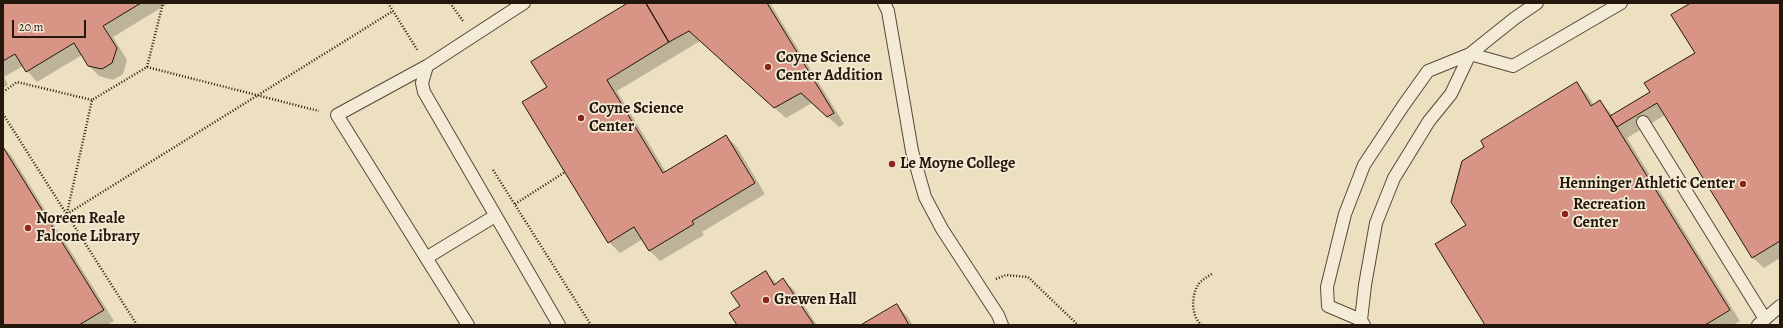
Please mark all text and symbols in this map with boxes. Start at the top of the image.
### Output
scale bar [14,12,88,38]
text: 20 m [19,19,43,35]
place label: Coyne Science Center Addition [776,48,883,86]
marker: Coyne Science Center Addition [763,62,773,72]
place label: Coyne Science Center [589,99,684,137]
marker: Coyne Science Center [576,113,586,123]
place label: Le Moyne College [900,154,1015,174]
marker: Le Moyne College [887,159,897,169]
place label: Henninger Athletic Center [1559,174,1735,194]
marker: Henninger Athletic Center [1738,179,1748,189]
place label: Recreation Center [1573,195,1646,233]
place label: Noreen Reale Falcone Library [36,209,140,247]
marker: Recreation Center [1560,209,1570,219]
marker: Noreen Reale Falcone Library [23,223,33,233]
place label: Grewen Hall [774,290,857,310]
marker: Grewen Hall [761,295,771,305]

